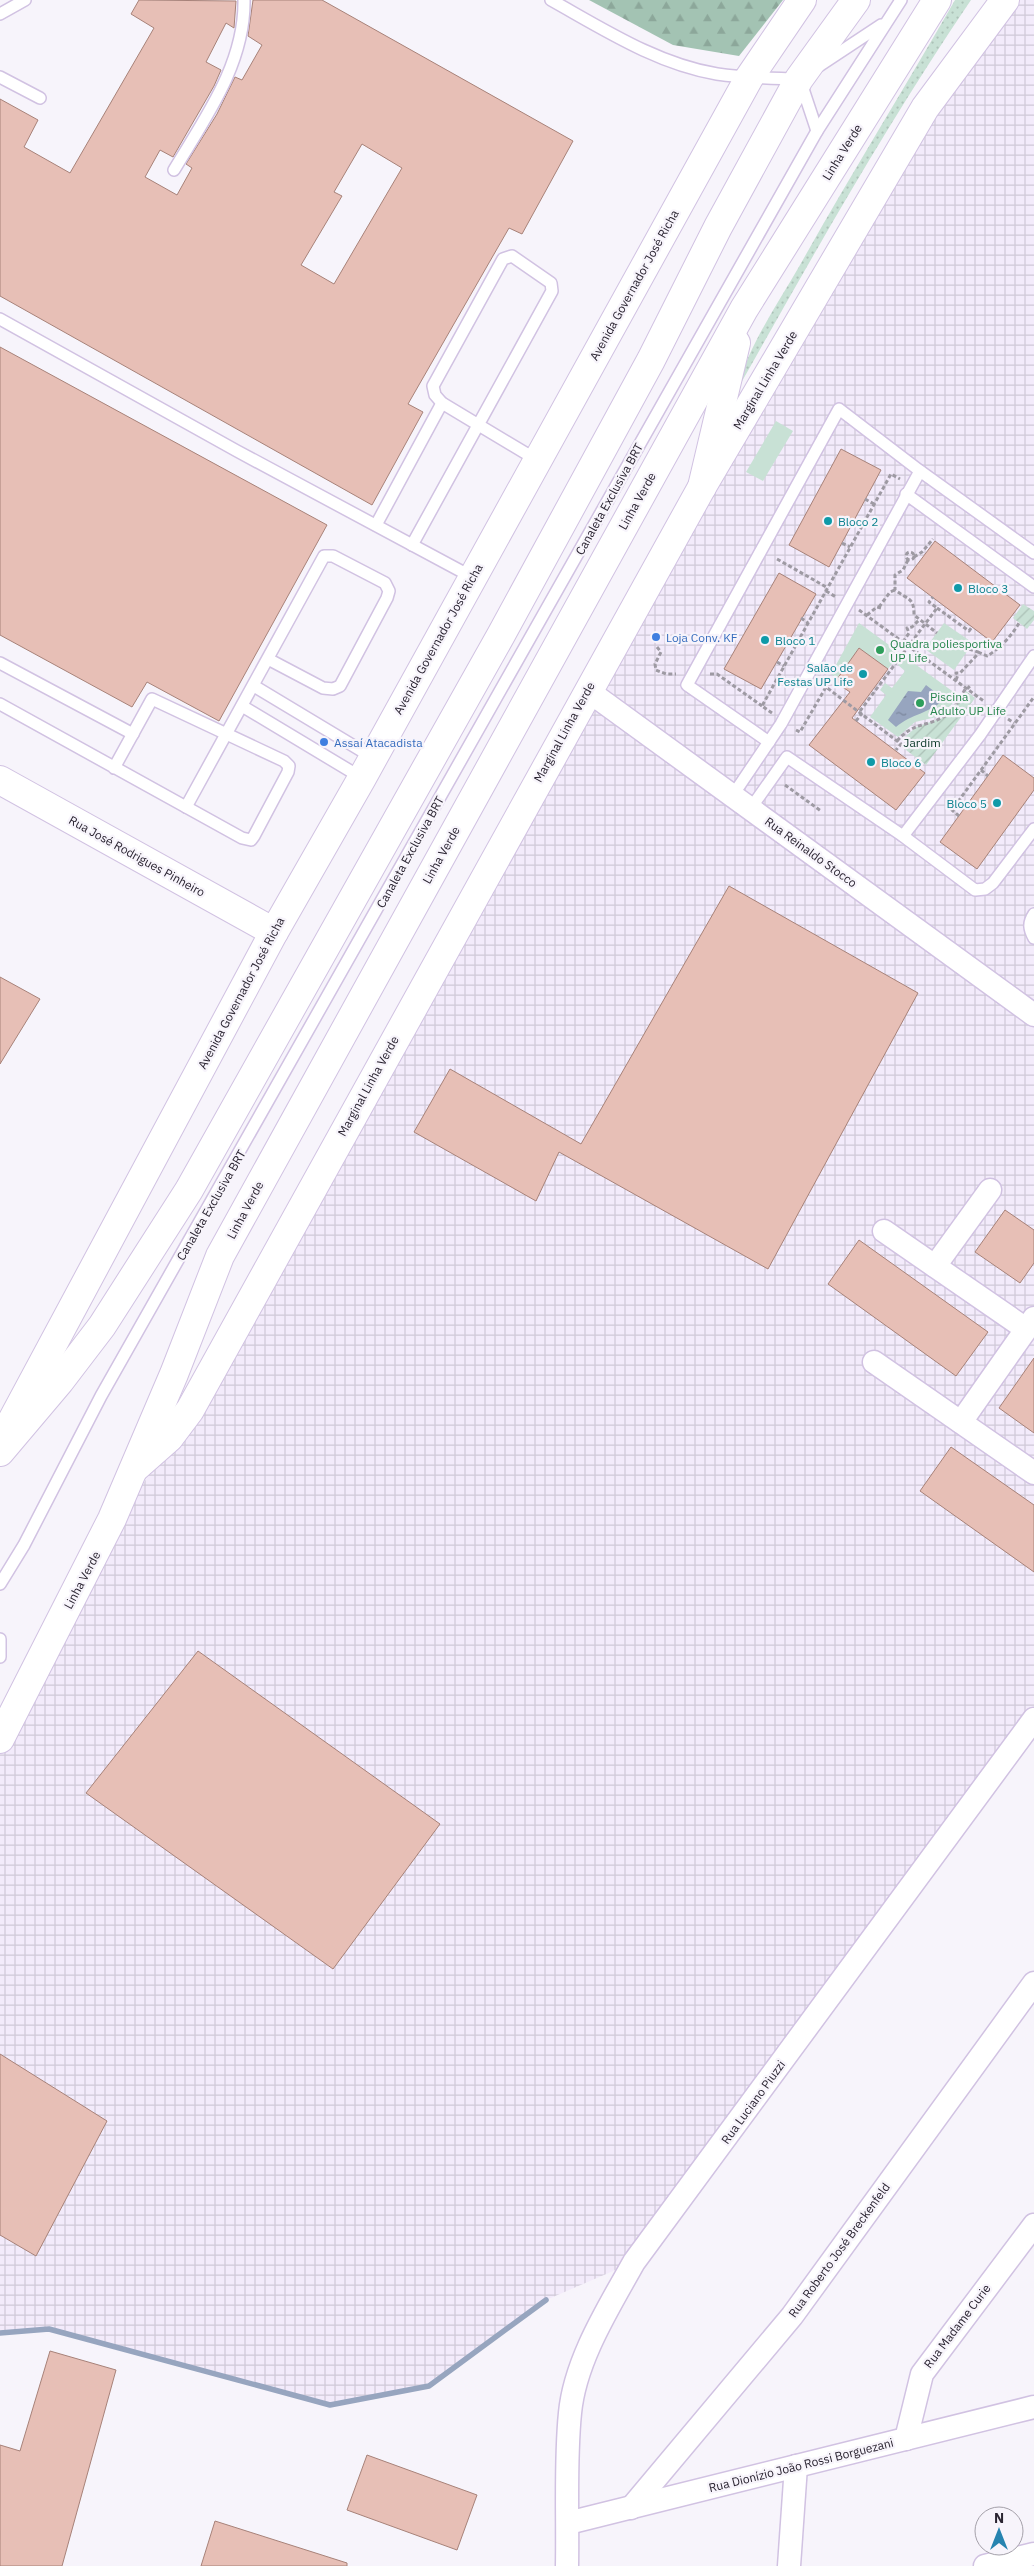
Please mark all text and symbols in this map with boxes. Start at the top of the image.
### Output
street label: Linha Verde [819,121,865,183]
street label: Avenida Governador José Richa [586,207,682,363]
street label: Marginal Linha Verde [730,328,801,432]
street label: Canaleta Exclusiva BRT [572,440,646,557]
street label: Linha Verde [615,469,659,532]
place label: Bloco 2 [838,514,879,529]
marker: Bloco 2 [822,515,834,527]
street label: Avenida Governador José Richa [390,561,486,717]
place label: Bloco 3 [968,581,1009,596]
marker: Bloco 3 [952,582,964,594]
place label: Loja Conv. KF [666,630,738,645]
marker: Loja Conv. KF [650,631,662,643]
place label: Bloco 1 [775,633,816,648]
marker: Bloco 1 [759,634,771,646]
place label: Quadra poliesportiva UP Life [890,636,1003,665]
marker: Quadra poliesportiva UP Life [874,644,886,656]
place label: Salão de Festas UP Life [777,660,853,689]
marker: Salão de Festas UP Life [857,668,869,680]
street label: Marginal Linha Verde [530,679,598,785]
place label: Piscina Adulto UP Life [930,689,1006,718]
marker: Piscina Adulto UP Life [914,697,926,709]
place label: Assaí Atacadista [334,735,423,750]
park label: Jardim [903,735,941,750]
marker: Assaí Atacadista [318,736,330,748]
place label: Bloco 6 [881,755,922,770]
marker: Bloco 6 [865,756,877,768]
street label: Canaleta Exclusiva BRT [373,793,447,910]
place label: Bloco 5 [946,796,987,811]
marker: Bloco 5 [991,797,1003,809]
street label: Rua José Rodrigues Pinheiro [66,812,208,900]
street label: Rua Reinaldo Stocco [762,814,860,891]
street label: Linha Verde [419,823,463,886]
street label: Avenida Governador José Richa [195,914,288,1071]
street label: Marginal Linha Verde [334,1033,402,1139]
street label: Canaleta Exclusiva BRT [173,1147,249,1263]
street label: Linha Verde [224,1178,267,1241]
street label: Linha Verde [61,1548,104,1611]
street label: Rua Luciano Piuzzi [718,2057,788,2147]
street label: Rua Roberto José Breckenfeld [785,2180,893,2320]
street label: Rua Madame Curie [920,2281,994,2371]
street label: Rua Dionízio João Rossi Borguezani [707,2435,895,2495]
north arrow [974,2506,1024,2556]
text: N [994,2509,1004,2527]

